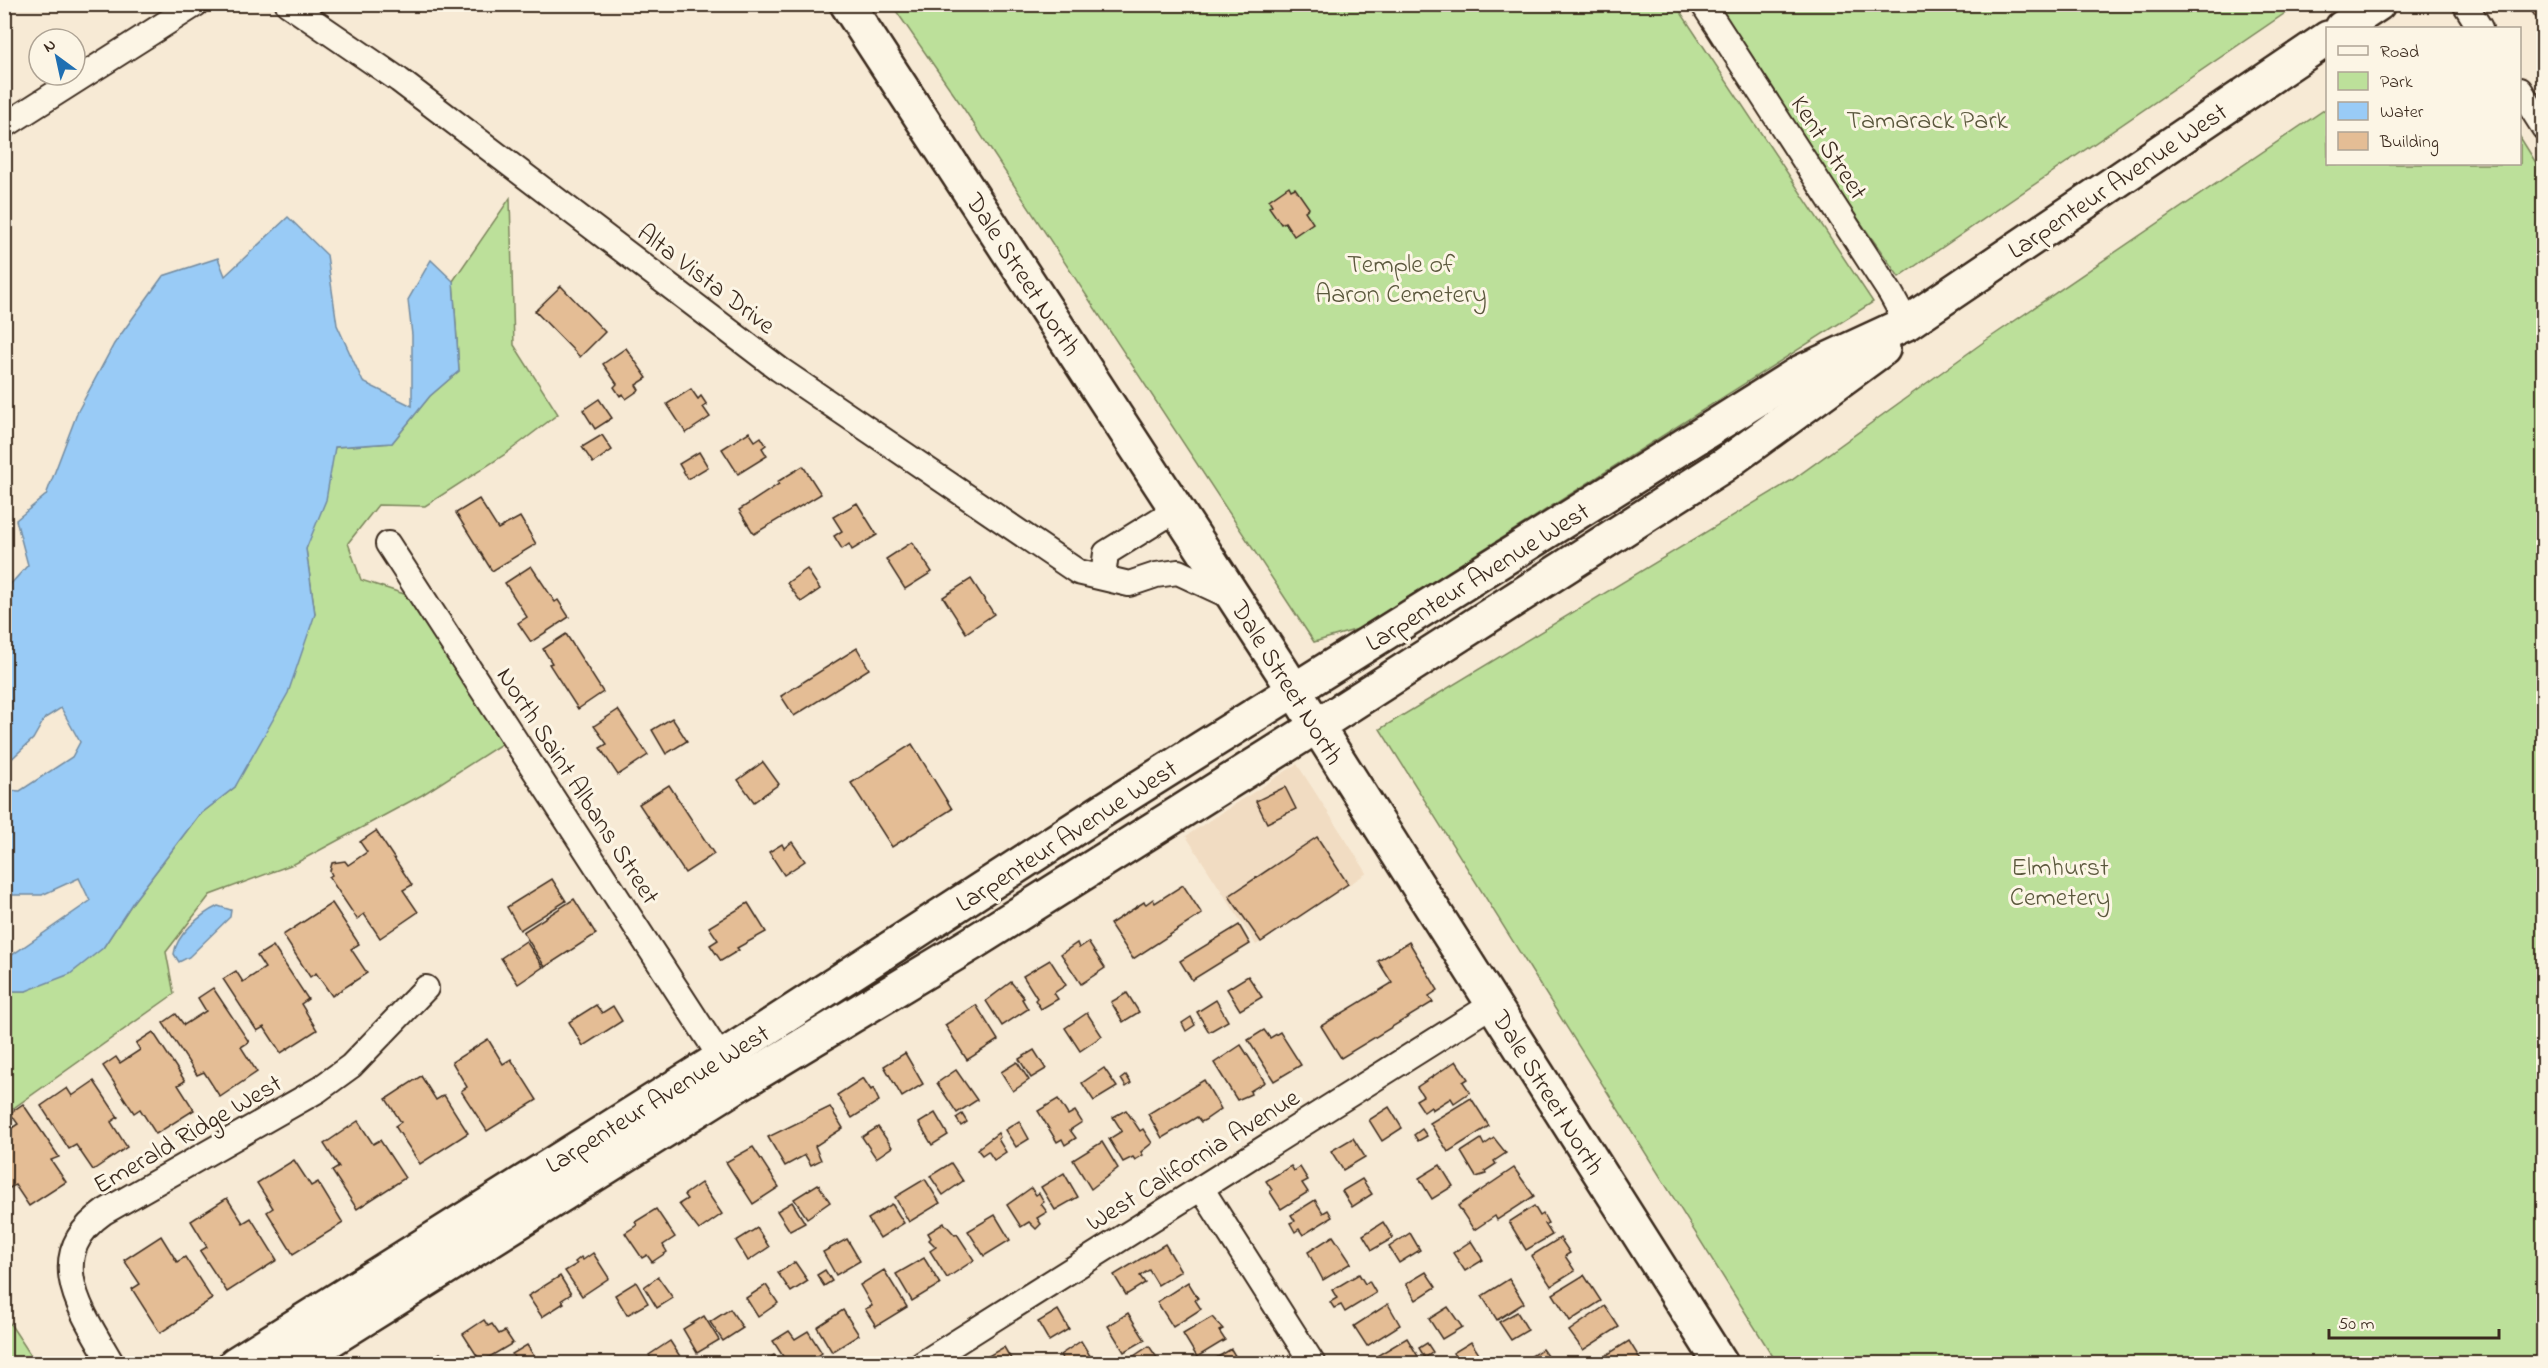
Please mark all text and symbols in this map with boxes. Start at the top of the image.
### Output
north arrow [27,27,87,87]
legend [2326,27,2521,165]
text: N [39,33,61,59]
text: Road [2380,40,2419,66]
text: Park [2380,70,2413,96]
street label: Kent Street [1779,89,1876,209]
street label: Larpenteur Avenue West [2001,94,2236,270]
text: Water [2380,100,2424,126]
park label: Tamarack Park [1846,103,2008,141]
text: Building [2379,130,2439,157]
street label: Dale Street North [954,186,1089,365]
street label: Alta Vista Drive [628,216,783,345]
park label: Temple of Aaron Cemetery [1315,247,1487,315]
street label: Larpenteur Avenue West [1359,494,1598,663]
street label: Dale Street North [1219,593,1351,773]
street label: North Saint Albans Street [485,660,668,913]
street label: Larpenteur Avenue West [949,751,1186,924]
park label: Elmhurst Cemetery [2010,850,2110,918]
street label: Dale Street North [1480,1003,1612,1183]
street label: Larpenteur Avenue West [539,1016,778,1185]
street label: Emerald Ridge West [87,1066,290,1205]
street label: West California Avenue [1079,1080,1308,1243]
scale bar [2329,1302,2498,1340]
text: 50 m [2338,1312,2375,1338]

